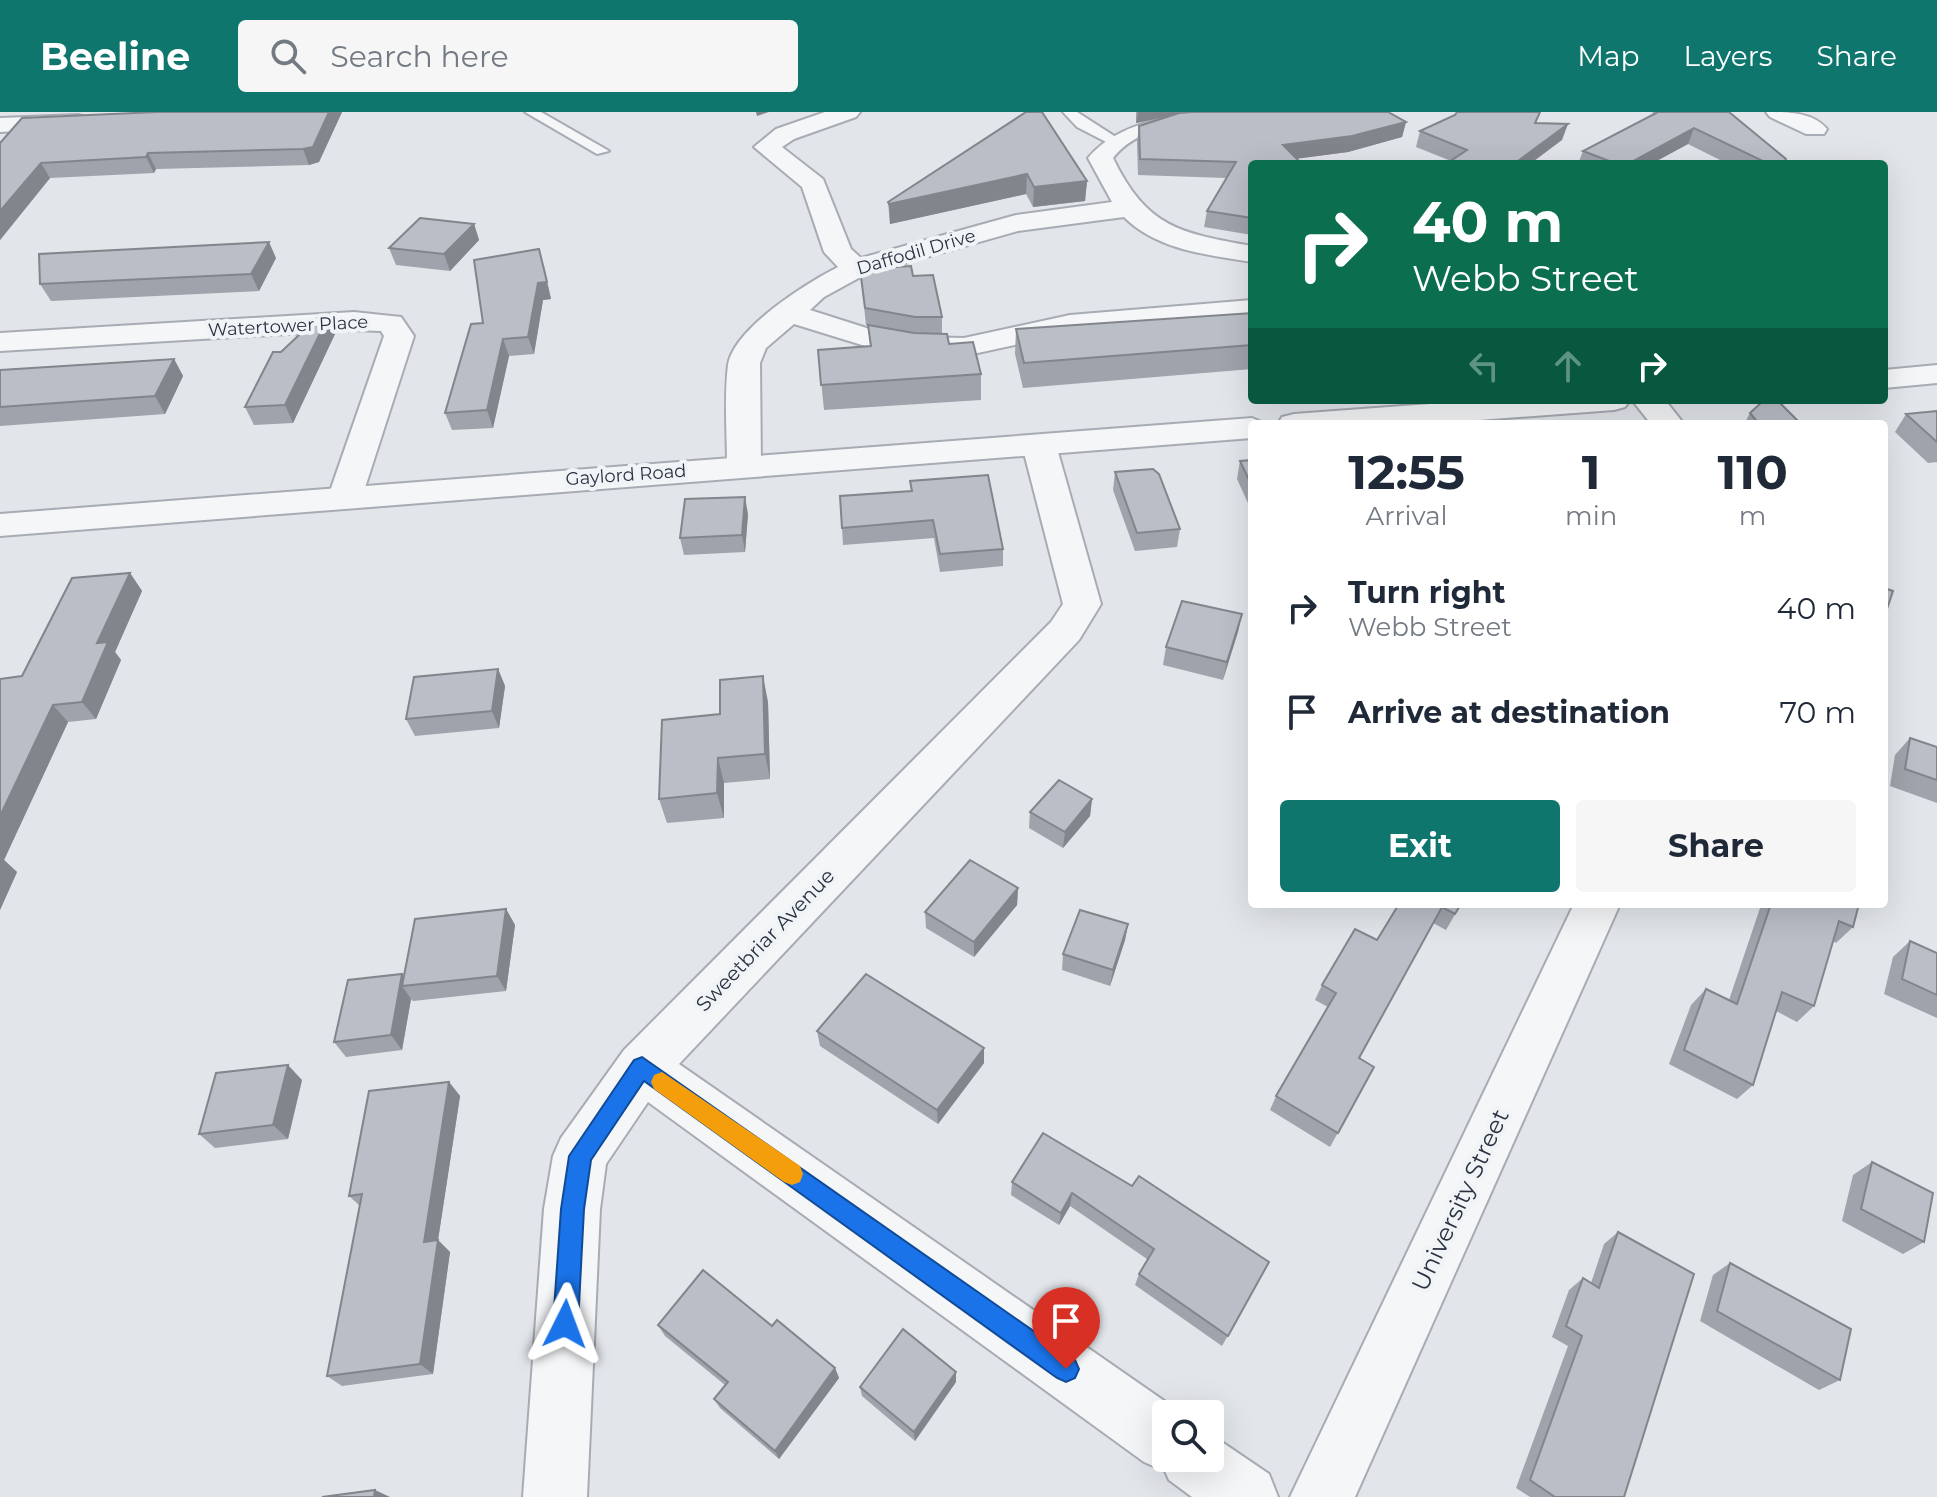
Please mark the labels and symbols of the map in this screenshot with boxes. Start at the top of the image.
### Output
street label: Daffodil Drive [854,224,978,279]
street label: Watertower Place [207,311,369,341]
street label: Gaylord Road [565,460,687,490]
street label: Sweetbriar Avenue [691,864,839,1016]
street label: University Street [1405,1104,1515,1295]
position arrow [523,1282,607,1366]
pin [1032,1287,1100,1369]

